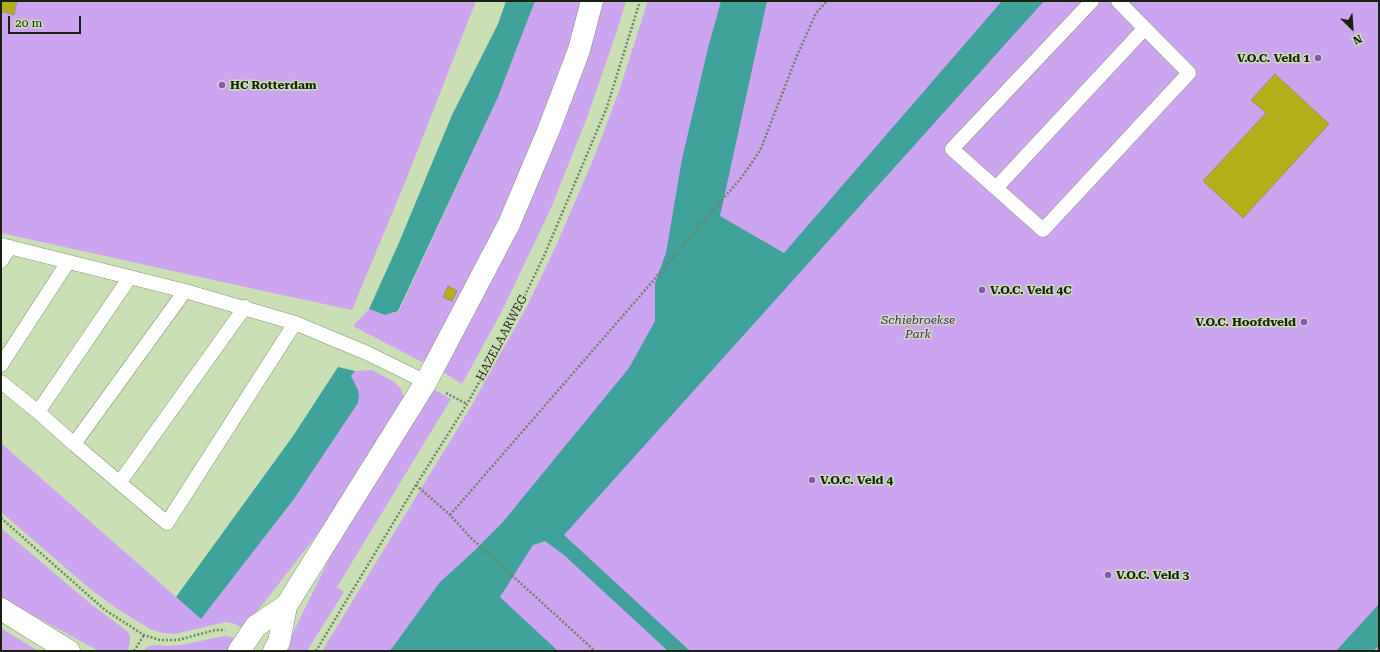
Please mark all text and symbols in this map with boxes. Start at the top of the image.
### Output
scale bar [10,8,83,34]
north arrow [1332,8,1372,48]
text: 20 m [15,16,42,30]
text: N [1351,32,1364,47]
place label: V.O.C. Veld 1 [1237,51,1310,65]
marker: V.O.C. Veld 1 [1313,53,1323,63]
place label: HC Rotterdam [230,78,317,92]
marker: HC Rotterdam [217,80,227,90]
place label: V.O.C. Veld 4C [990,283,1072,297]
marker: V.O.C. Veld 4C [977,285,987,295]
street label: HAZELAARWEG [473,293,531,383]
park label: Schiebroekse Park [881,313,955,341]
place label: V.O.C. Hoofdveld [1195,315,1296,329]
marker: V.O.C. Hoofdveld [1299,317,1309,327]
place label: V.O.C. Veld 4 [820,473,893,487]
marker: V.O.C. Veld 4 [807,475,817,485]
place label: V.O.C. Veld 3 [1116,568,1189,582]
marker: V.O.C. Veld 3 [1103,570,1113,580]

